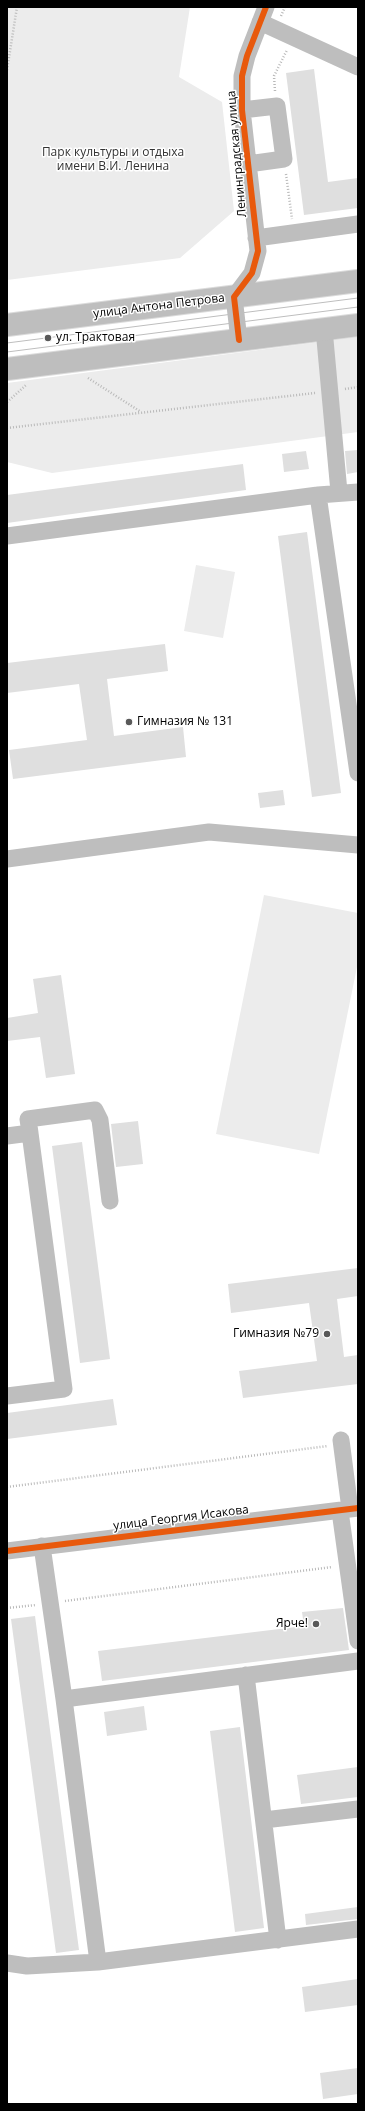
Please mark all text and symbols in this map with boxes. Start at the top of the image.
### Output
street label: Ленинградская улица [224,90,250,218]
park label: Парк культуры и отдыха имени В.И. Ленина [42,146,184,174]
street label: улица Антона Петрова [92,291,226,321]
place label: ул. Трактовая [56,331,135,345]
marker: ул. Трактовая [43,333,53,343]
place label: Гимназия № 131 [137,715,233,729]
marker: Гимназия № 131 [124,717,134,727]
place label: Гимназия №79 [233,1327,319,1341]
marker: Гимназия №79 [322,1329,332,1339]
street label: улица Георгия Исакова [112,1503,250,1533]
place label: Ярче! [276,1617,308,1631]
marker: Ярче! [311,1619,321,1629]

